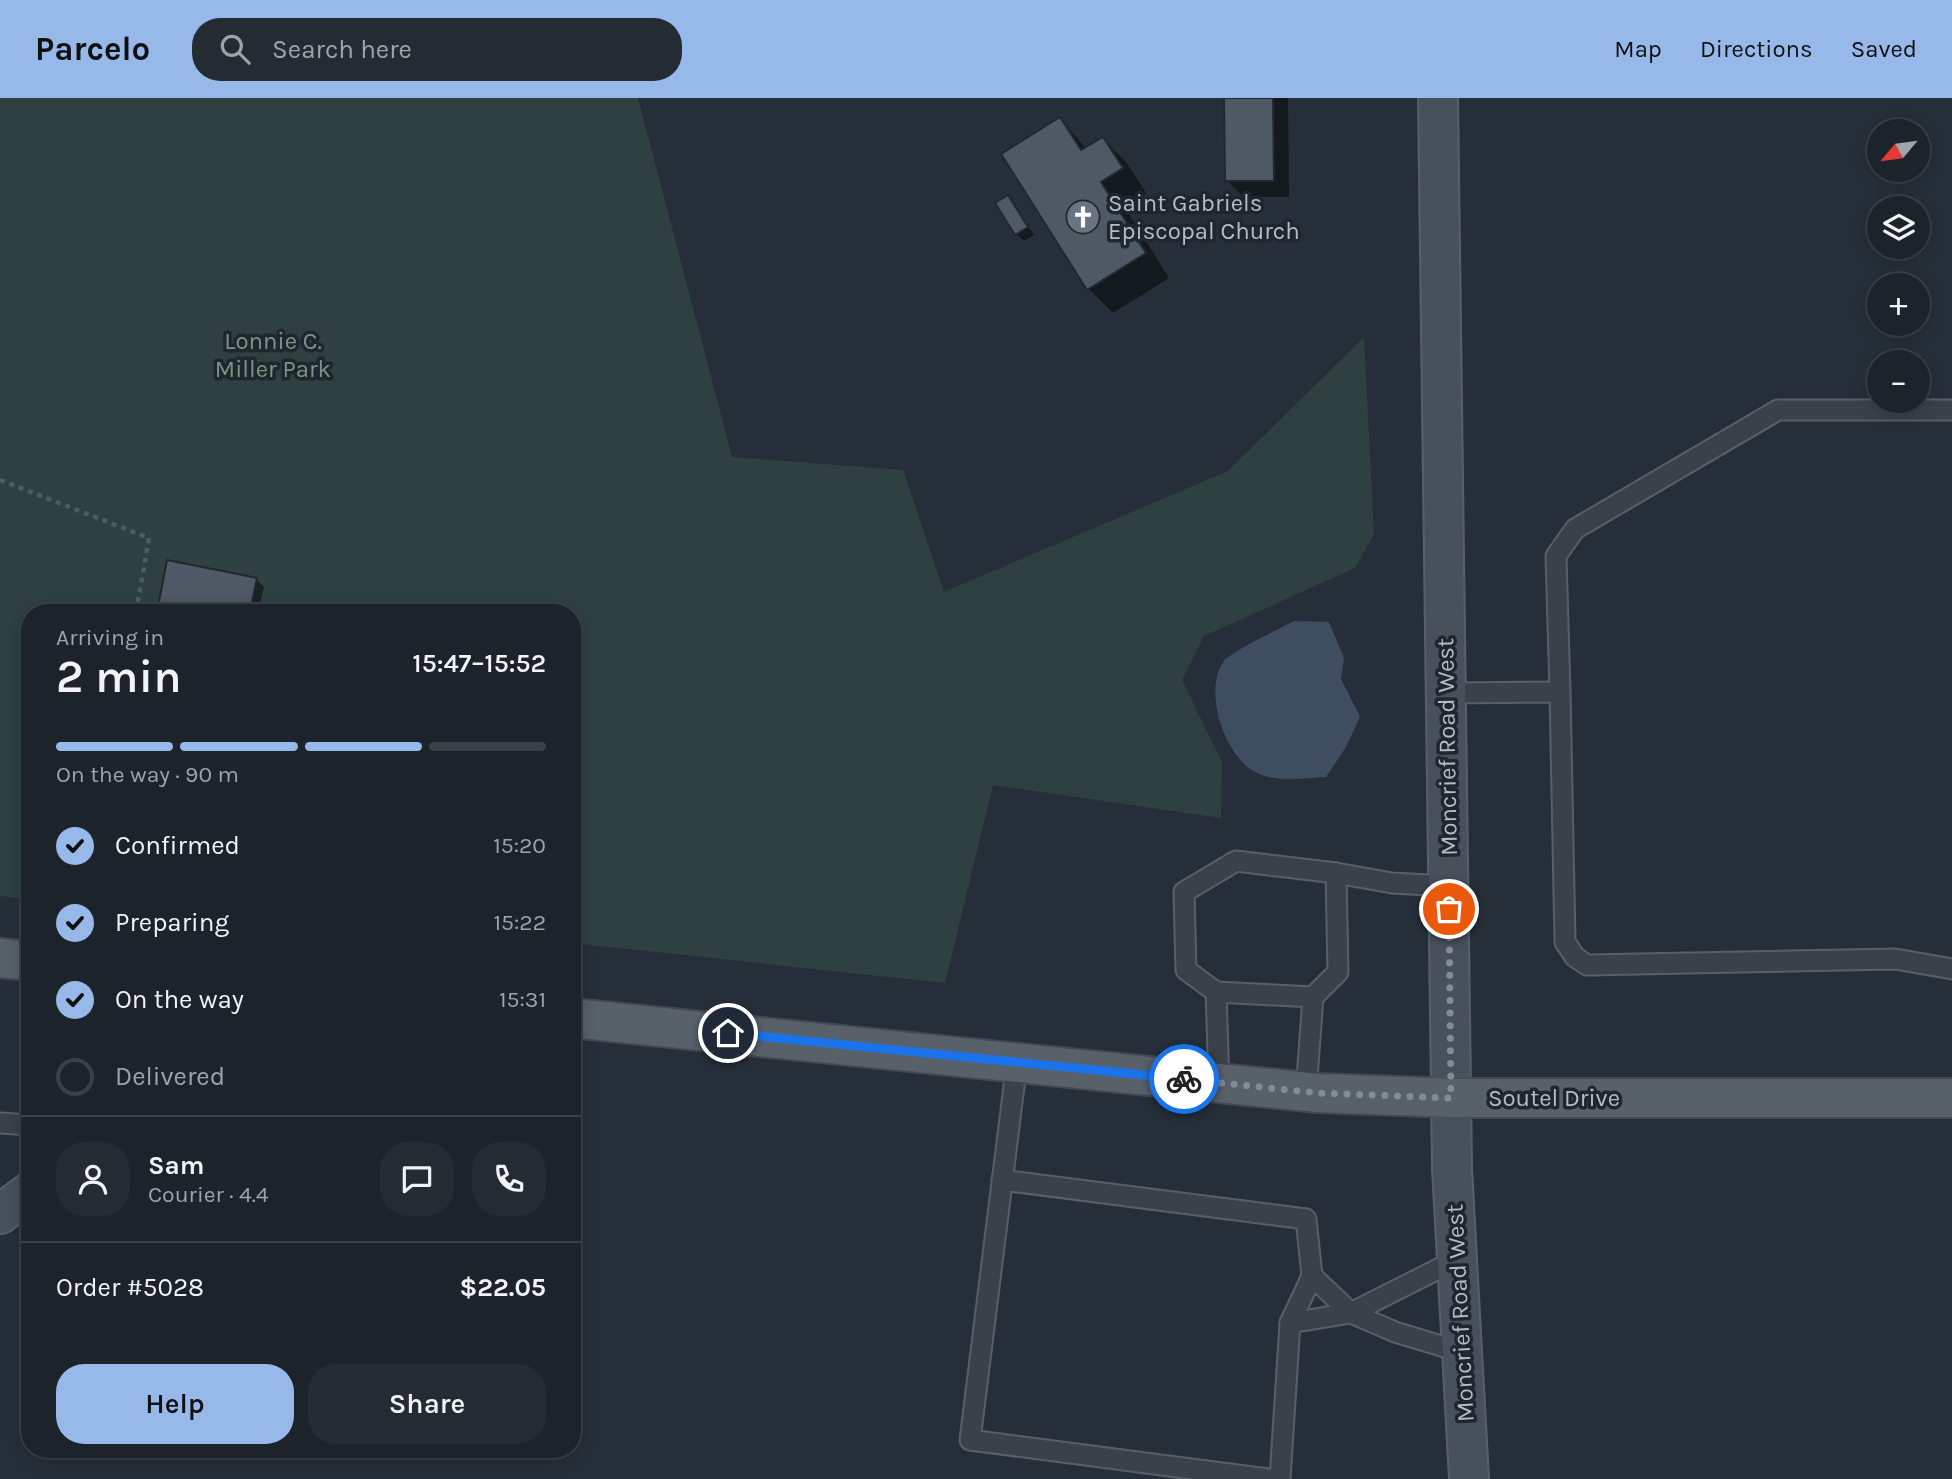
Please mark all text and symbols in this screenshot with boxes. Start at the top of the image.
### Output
search box [192,18,682,81]
text: Parcelo [35,30,150,68]
icon: search [216,30,254,68]
text: Search here [272,34,412,65]
text: Map [1614,35,1662,63]
text: Directions [1700,35,1813,63]
text: Saved [1851,35,1917,63]
north arrow [1867,119,1930,182]
map controls [1867,119,1930,413]
place label: Saint Gabriels Episcopal Church [1108,189,1300,245]
button: layers [1867,196,1930,259]
church icon: Saint Gabriels Episcopal Church [1064,198,1102,236]
button: + [1867,273,1930,336]
park label: Lonnie C. Miller Park [215,327,331,383]
button: − [1867,350,1930,413]
text: Arriving in [56,624,164,651]
street label: Moncrief Road West [1431,638,1463,856]
text: 15:47–15:52 [413,648,546,679]
text: 2 min [56,650,182,704]
text: On the way · 90 m [56,761,239,788]
icon: check [56,827,94,865]
text: Confirmed [115,830,240,861]
text: 15:20 [493,832,546,859]
pin [1419,879,1479,939]
icon: bag [1430,890,1468,928]
icon: check [56,904,94,942]
text: Preparing [115,907,229,938]
text: 15:22 [493,909,546,936]
icon: check [56,981,94,1019]
text: On the way [115,984,244,1015]
text: 15:31 [499,986,546,1013]
pin [698,1003,758,1063]
icon: home [709,1014,747,1052]
courier [1149,1044,1219,1114]
icon: bike [1165,1060,1203,1098]
text: Delivered [115,1061,225,1092]
street label: Soutel Drive [1488,1084,1620,1112]
button: person [56,1142,130,1216]
button: chat [380,1142,454,1216]
button: phone [472,1142,546,1216]
text: Sam [148,1150,204,1181]
text: Courier · 4.4 [148,1181,269,1208]
street label: Moncrief Road West [1440,1203,1480,1423]
text: Order #5028 [56,1272,204,1303]
text: $22.05 [459,1272,546,1303]
button: Help [56,1364,294,1444]
button: Share [308,1364,546,1444]

